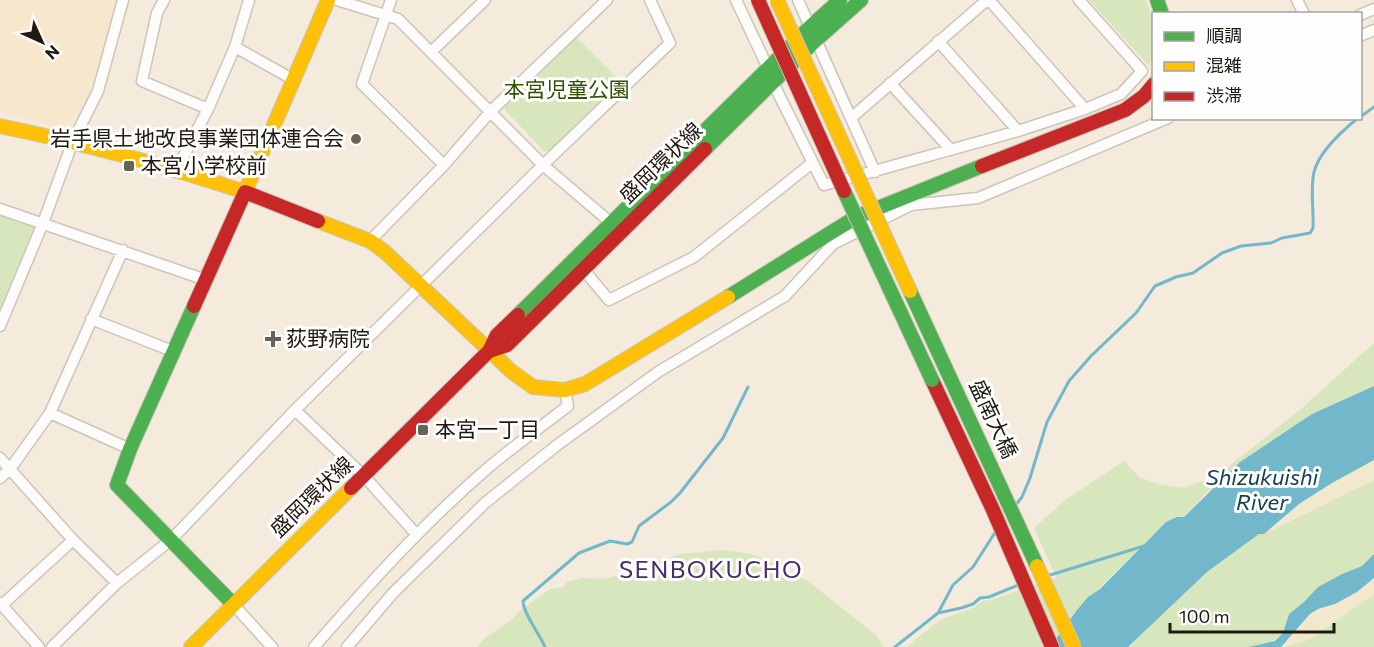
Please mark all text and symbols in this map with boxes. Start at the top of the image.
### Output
north arrow [12,12,72,72]
legend [1152,12,1362,120]
text: 順調 [1206,24,1242,46]
text: N [42,42,64,64]
text: 混雑 [1206,54,1242,76]
park label: 本宮児童公園 [504,76,630,101]
text: 渋滞 [1206,84,1242,106]
street label: 盛岡環状線 [614,116,706,207]
place label: 岩手県土地改良事業団体連合会 [50,125,344,150]
marker: 岩手県土地改良事業団体連合会 [349,132,363,146]
place label: 本宮小学校前 [141,152,267,177]
marker: 本宮小学校前 [122,159,136,173]
place label: 荻野病院 [286,325,370,350]
marker: 荻野病院 [264,330,282,348]
street label: 盛南大橋 [965,375,1023,462]
place label: 本宮一丁目 [435,416,540,441]
marker: 本宮一丁目 [416,423,430,437]
street label: 盛岡環状線 [265,450,357,541]
water label: Shizukuishi River [1206,463,1320,515]
district label: SENBOKUCHO [619,554,803,583]
scale bar [1170,596,1334,634]
text: 100 m [1179,605,1229,627]

